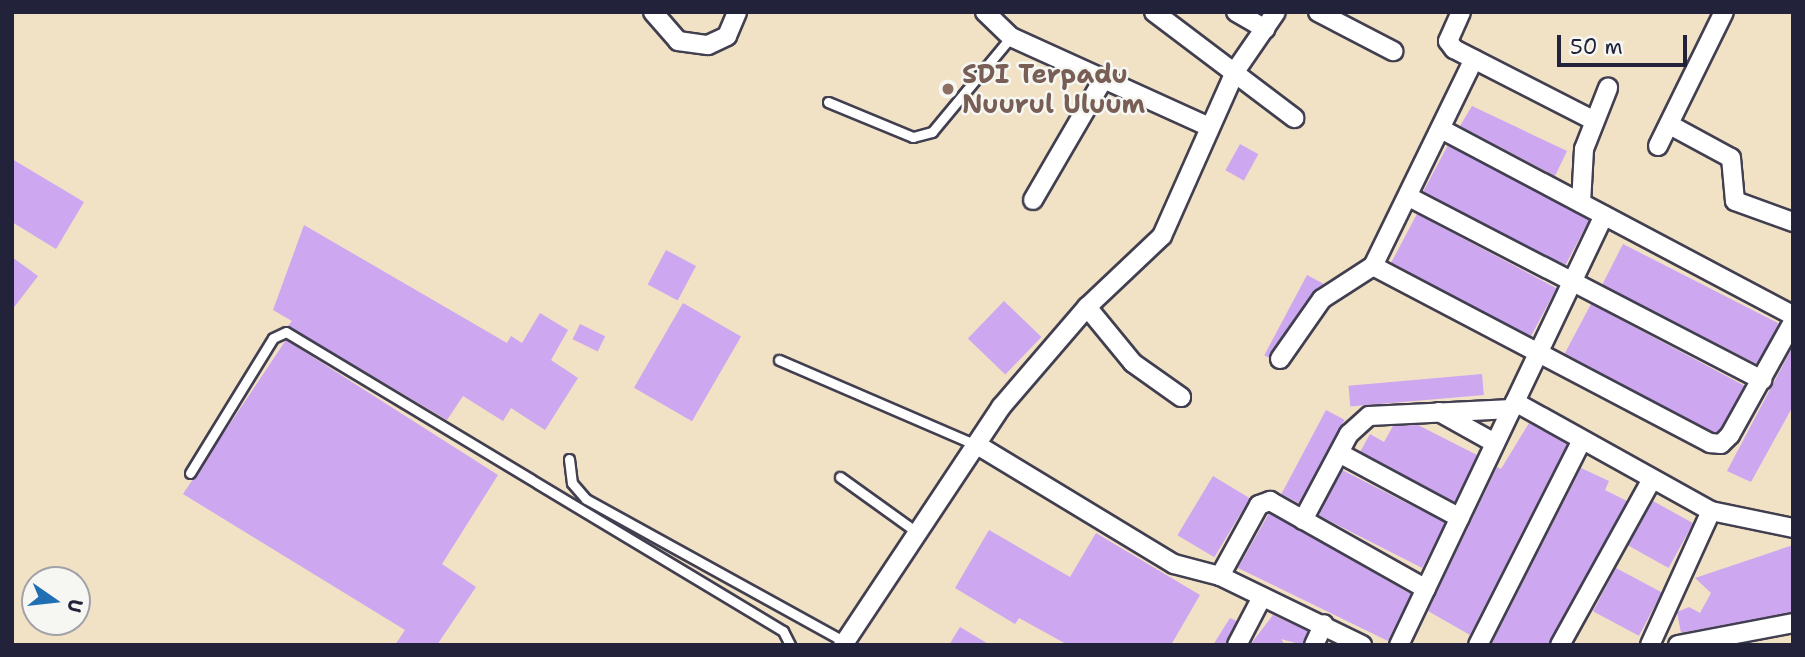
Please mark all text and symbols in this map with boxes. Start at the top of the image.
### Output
scale bar [1560,21,1689,65]
text: 50 m [1570,33,1623,61]
place label: SDI Terpadu Nuurul Uluum [962,58,1145,119]
marker: SDI Terpadu Nuurul Uluum [940,81,956,97]
north arrow [21,566,91,636]
text: U [61,596,89,615]

